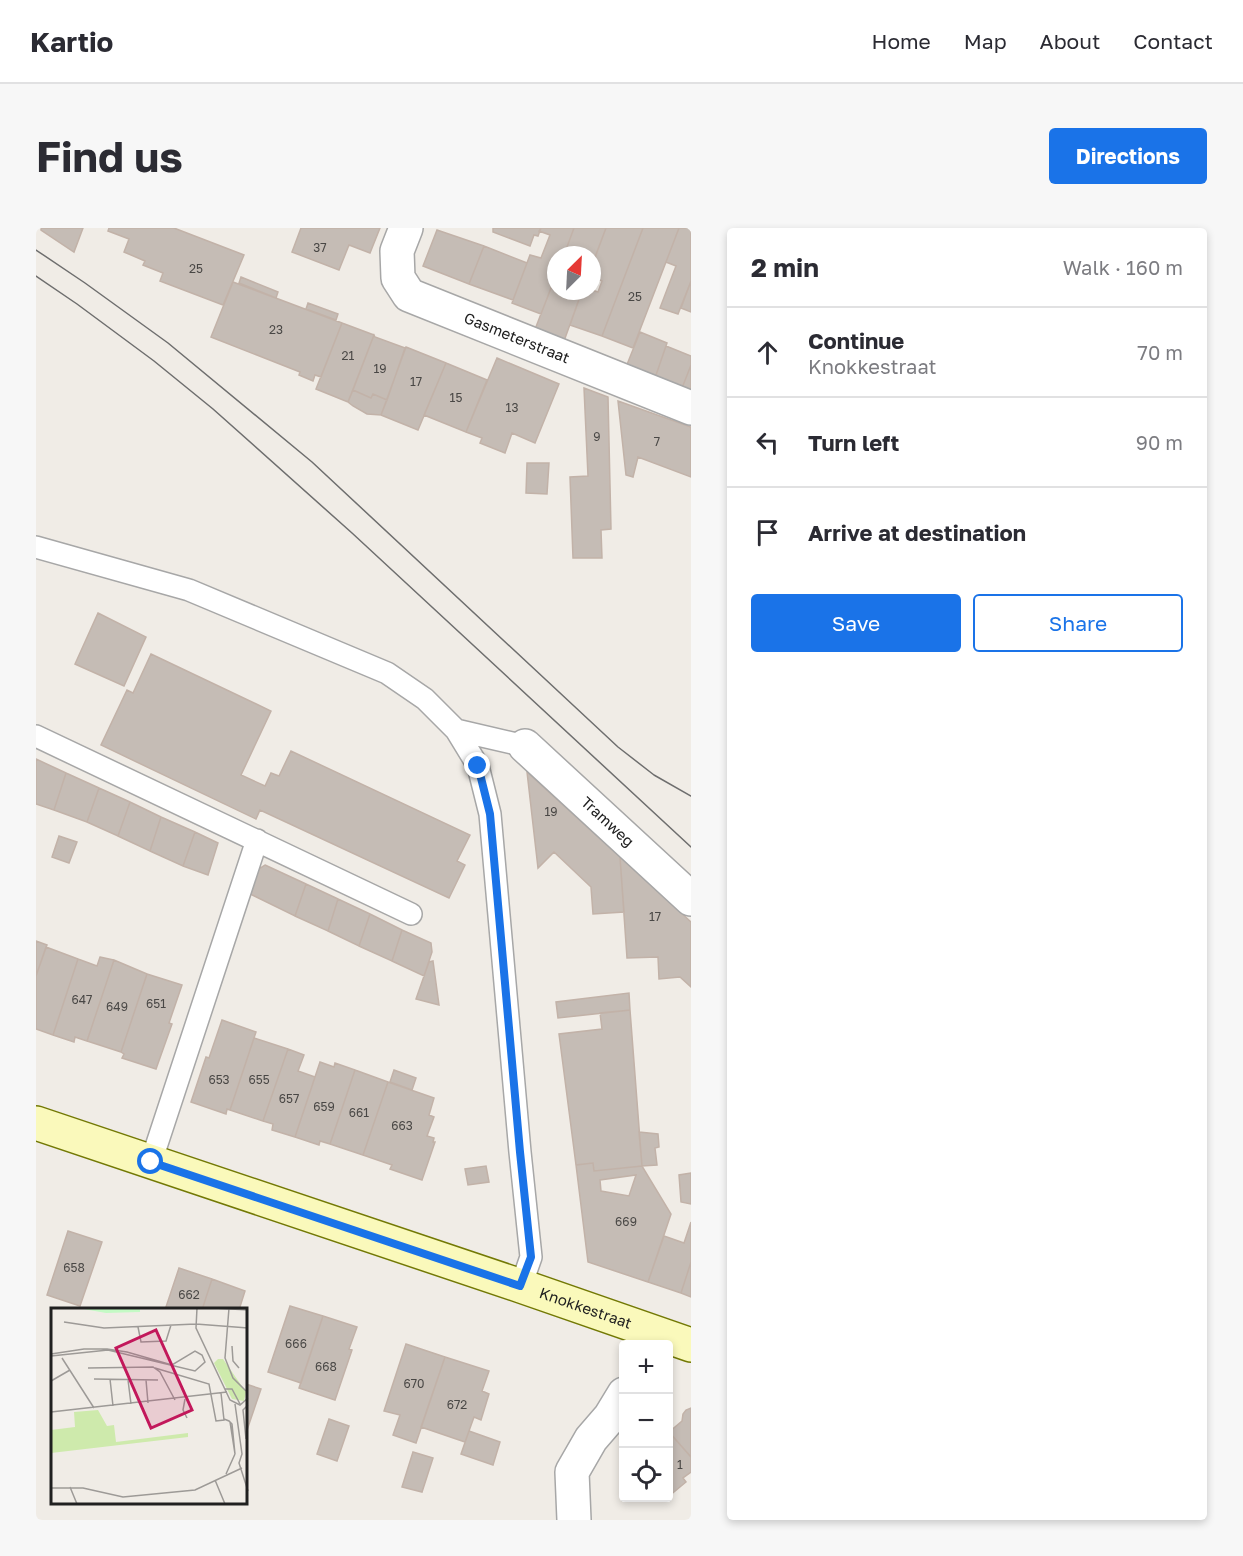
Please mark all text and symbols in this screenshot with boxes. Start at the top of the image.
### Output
text: Kartio [30,25,113,58]
text: Home [871,28,931,54]
text: Map [964,28,1007,54]
text: About [1040,28,1100,54]
text: Contact [1133,28,1213,54]
button: Directions [1049,128,1207,184]
text: Find us [36,131,183,181]
house number: 37 [313,240,327,255]
north arrow [547,246,601,300]
text: 2 min [751,252,819,283]
text: Walk · 160 m [1063,255,1183,279]
house number: 25 [189,261,203,276]
house number: 25 [628,289,642,304]
street label: Gasmeterstraat [462,308,572,366]
house number: 23 [269,322,283,337]
text: Continue [808,327,904,354]
icon: ahead [751,336,784,369]
text: 70 m [1137,340,1183,364]
house number: 21 [342,348,355,363]
text: Knokkestraat [808,354,937,378]
house number: 19 [373,361,387,376]
house number: 17 [410,374,422,389]
house number: 15 [450,390,462,405]
house number: 13 [506,400,518,415]
icon: left [751,426,784,459]
house number: 9 [593,429,601,444]
text: Turn left [808,429,899,456]
text: 90 m [1136,430,1183,454]
house number: 7 [654,434,660,449]
icon: arrive [751,516,784,549]
text: Arrive at destination [808,519,1026,546]
button: Save [751,594,961,652]
button: Share [973,594,1183,652]
route end [464,752,490,778]
street label: Tramweg [578,792,638,850]
house number: 19 [544,804,558,819]
house number: 17 [649,909,661,924]
house number: 647 [72,992,92,1007]
house number: 651 [146,996,166,1011]
house number: 649 [106,999,128,1014]
house number: 653 [208,1072,230,1087]
house number: 655 [248,1072,270,1087]
house number: 657 [279,1091,299,1106]
house number: 659 [313,1099,335,1114]
house number: 661 [349,1105,369,1120]
house number: 663 [391,1118,413,1133]
route start [137,1148,163,1174]
house number: 669 [615,1214,637,1229]
house number: 658 [63,1260,85,1275]
street label: Knokkestraat [537,1283,634,1332]
house number: 662 [178,1287,200,1302]
inset map [51,1308,248,1505]
house number: 666 [285,1336,307,1351]
map controls [619,1340,673,1502]
button: + [619,1340,673,1394]
house number: 668 [315,1359,337,1374]
house number: 670 [403,1376,425,1391]
button: − [619,1394,673,1448]
house number: 672 [447,1397,467,1412]
button: locate [619,1448,673,1502]
house number: 1 [677,1457,683,1472]

